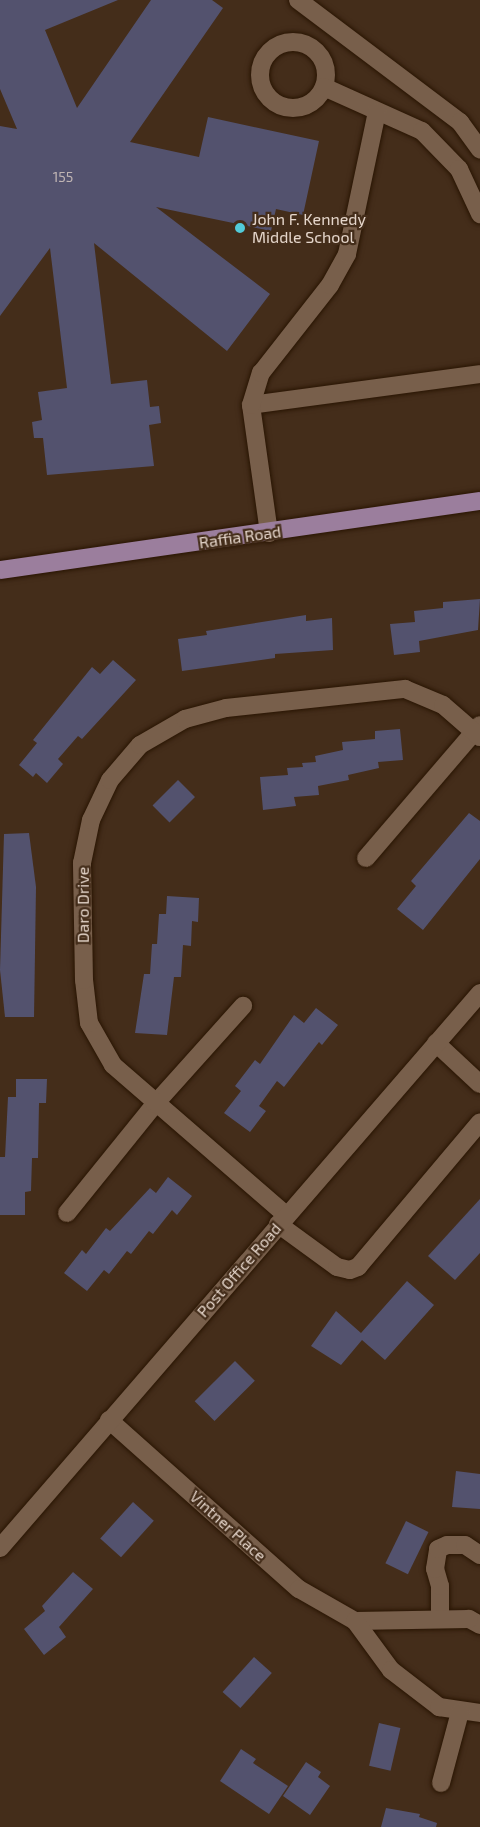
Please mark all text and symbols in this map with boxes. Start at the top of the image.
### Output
house number: 155 [53,169,73,185]
place label: John F. Kennedy Middle School [252,209,366,247]
marker: John F. Kennedy Middle School [233,221,247,235]
street label: Raffia Road [198,522,282,552]
street label: Daro Drive [73,867,93,943]
street label: Post Office Road [193,1219,285,1321]
street label: Vintner Place [186,1487,270,1565]

